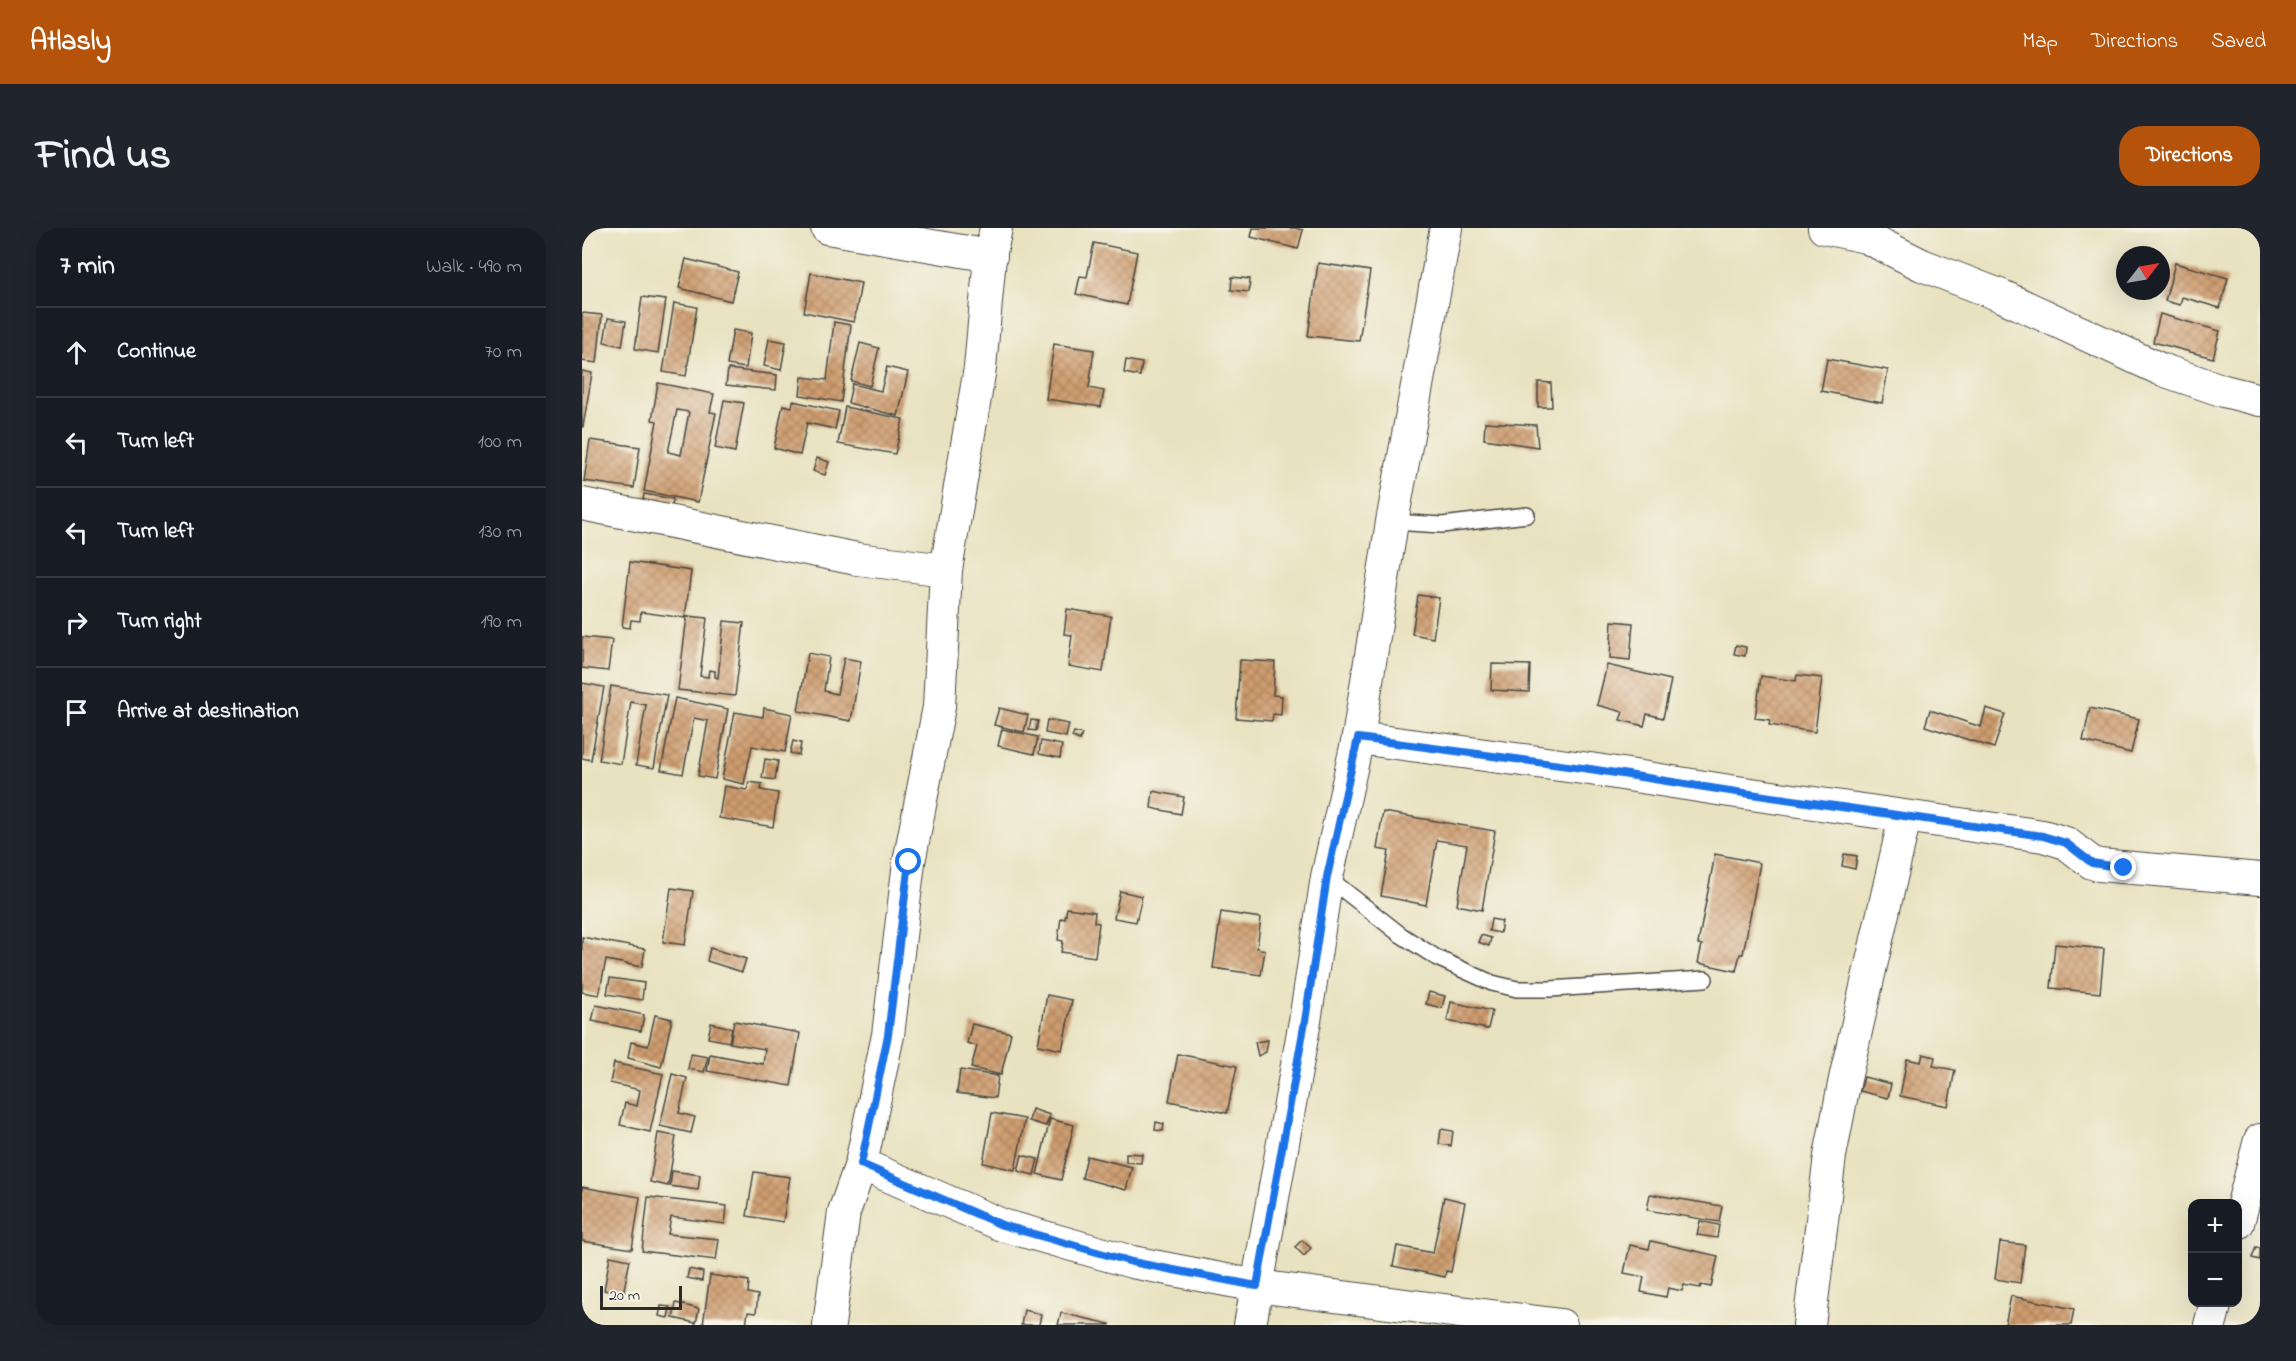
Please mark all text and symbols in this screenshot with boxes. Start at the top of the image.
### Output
text: Atlasly [30,22,111,63]
text: Map [2022,27,2058,57]
text: Directions [2091,27,2178,57]
text: Saved [2211,27,2266,57]
text: Find us [36,126,171,187]
button: Directions [2119,126,2260,186]
north arrow [2116,246,2170,300]
text: 7 min [60,248,115,286]
text: Walk · 490 m [426,253,522,282]
icon: ahead [60,336,93,369]
text: Continue [117,336,196,368]
text: 70 m [485,338,522,367]
icon: left [60,426,93,459]
text: Turn left [117,426,194,458]
text: 100 m [478,428,522,457]
icon: left [60,516,93,549]
text: Turn left [117,516,194,548]
text: 130 m [478,518,522,547]
icon: right [60,606,93,639]
text: Turn right [117,606,202,638]
text: 190 m [480,608,522,637]
icon: arrive [60,696,93,729]
text: Arrive at destination [117,696,299,728]
route start [895,848,921,874]
route end [2110,854,2136,880]
map controls [2188,1199,2242,1307]
button: + [2188,1199,2242,1253]
button: − [2188,1253,2242,1307]
scale bar [600,1283,682,1310]
text: 20 m [609,1284,640,1308]

